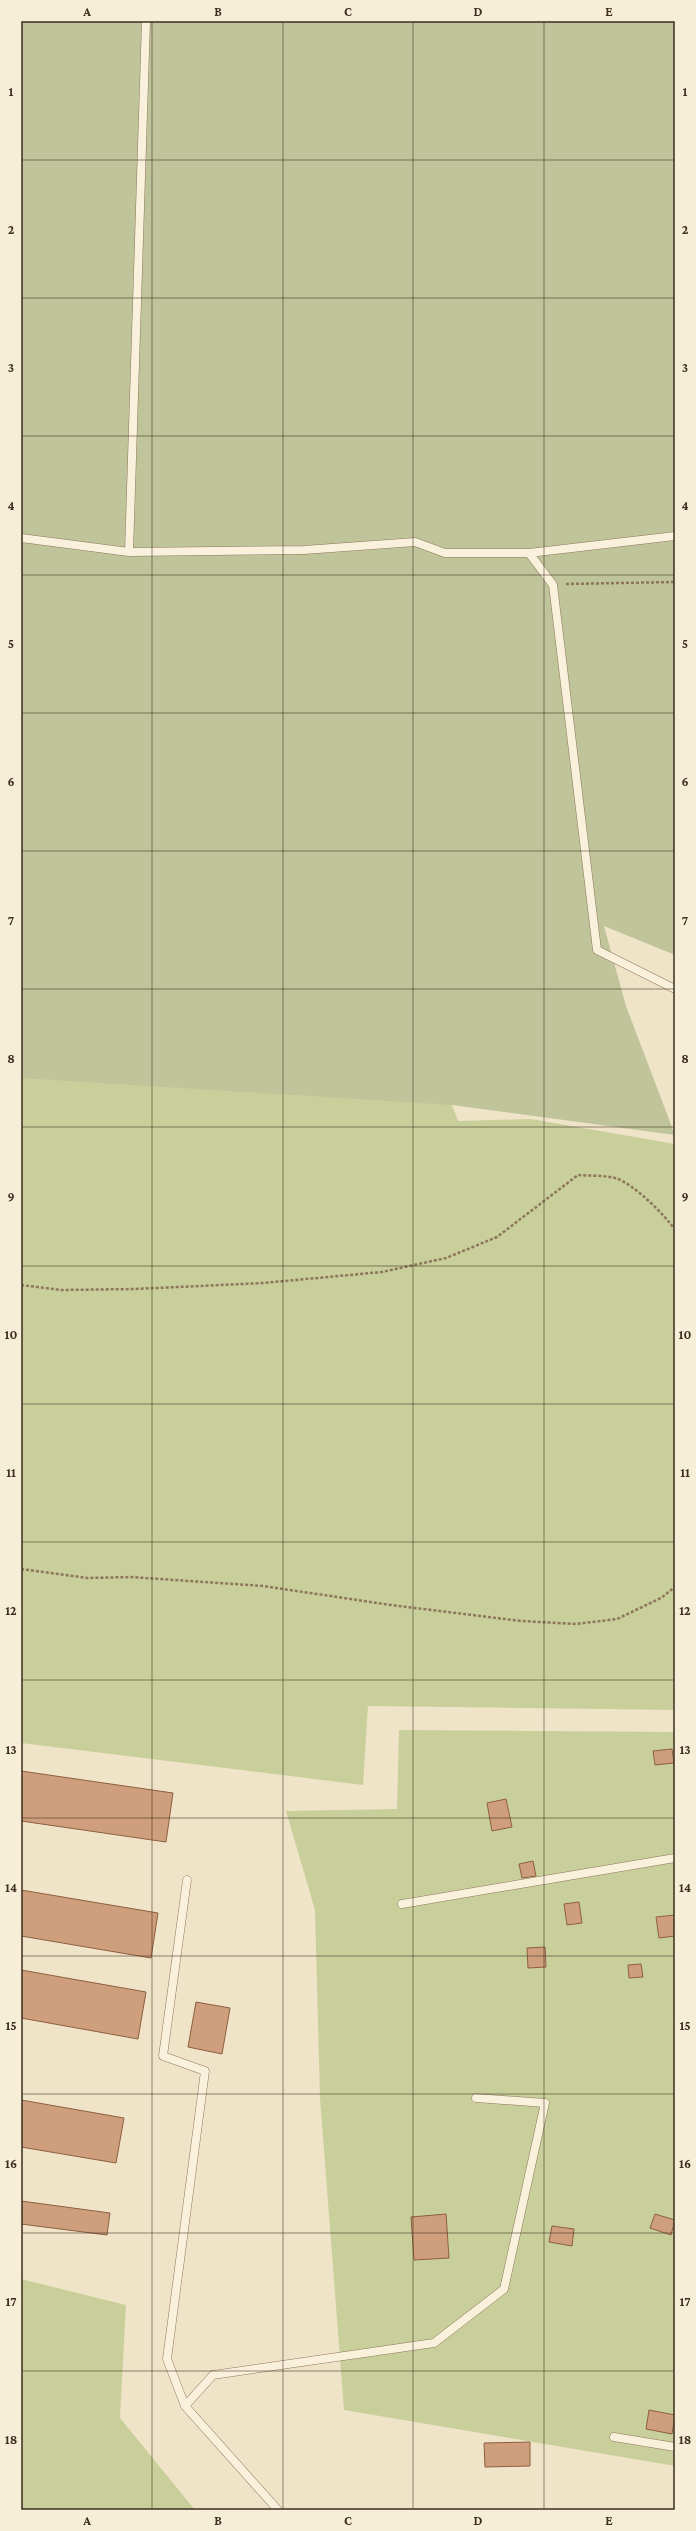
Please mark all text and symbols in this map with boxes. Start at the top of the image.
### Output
text: A [82,4,91,19]
text: B [214,4,222,19]
text: C [344,4,352,19]
text: D [474,4,483,19]
text: E [605,4,613,19]
text: 1 [9,84,14,99]
text: 1 [683,84,688,99]
text: 2 [8,222,15,237]
text: 2 [682,222,689,237]
text: 3 [8,360,14,375]
text: 3 [682,360,688,375]
text: 4 [7,498,15,513]
text: 4 [681,498,689,513]
text: 5 [8,636,14,651]
text: 5 [682,636,688,651]
text: 6 [7,774,15,789]
text: 6 [681,774,689,789]
text: 7 [8,913,14,928]
text: 7 [682,913,688,928]
text: 8 [7,1051,15,1066]
text: 8 [681,1051,689,1066]
text: 9 [7,1189,15,1204]
text: 9 [681,1189,689,1204]
text: 10 [5,1327,17,1342]
text: 10 [679,1327,691,1342]
text: 11 [6,1465,16,1480]
text: 11 [680,1465,690,1480]
text: 12 [5,1603,17,1618]
text: 12 [679,1603,691,1618]
text: 13 [5,1742,17,1757]
text: 13 [679,1742,691,1757]
text: 14 [5,1880,17,1895]
text: 14 [679,1880,691,1895]
text: 15 [5,2018,17,2033]
text: 15 [679,2018,691,2033]
text: 16 [5,2156,17,2171]
text: 16 [679,2156,691,2171]
text: 17 [5,2294,17,2309]
text: 17 [679,2294,691,2309]
text: 18 [5,2432,17,2447]
text: 18 [679,2432,691,2447]
text: A [82,2513,91,2528]
text: B [214,2513,222,2528]
text: C [344,2513,352,2528]
text: D [474,2513,483,2528]
text: E [605,2513,613,2528]

